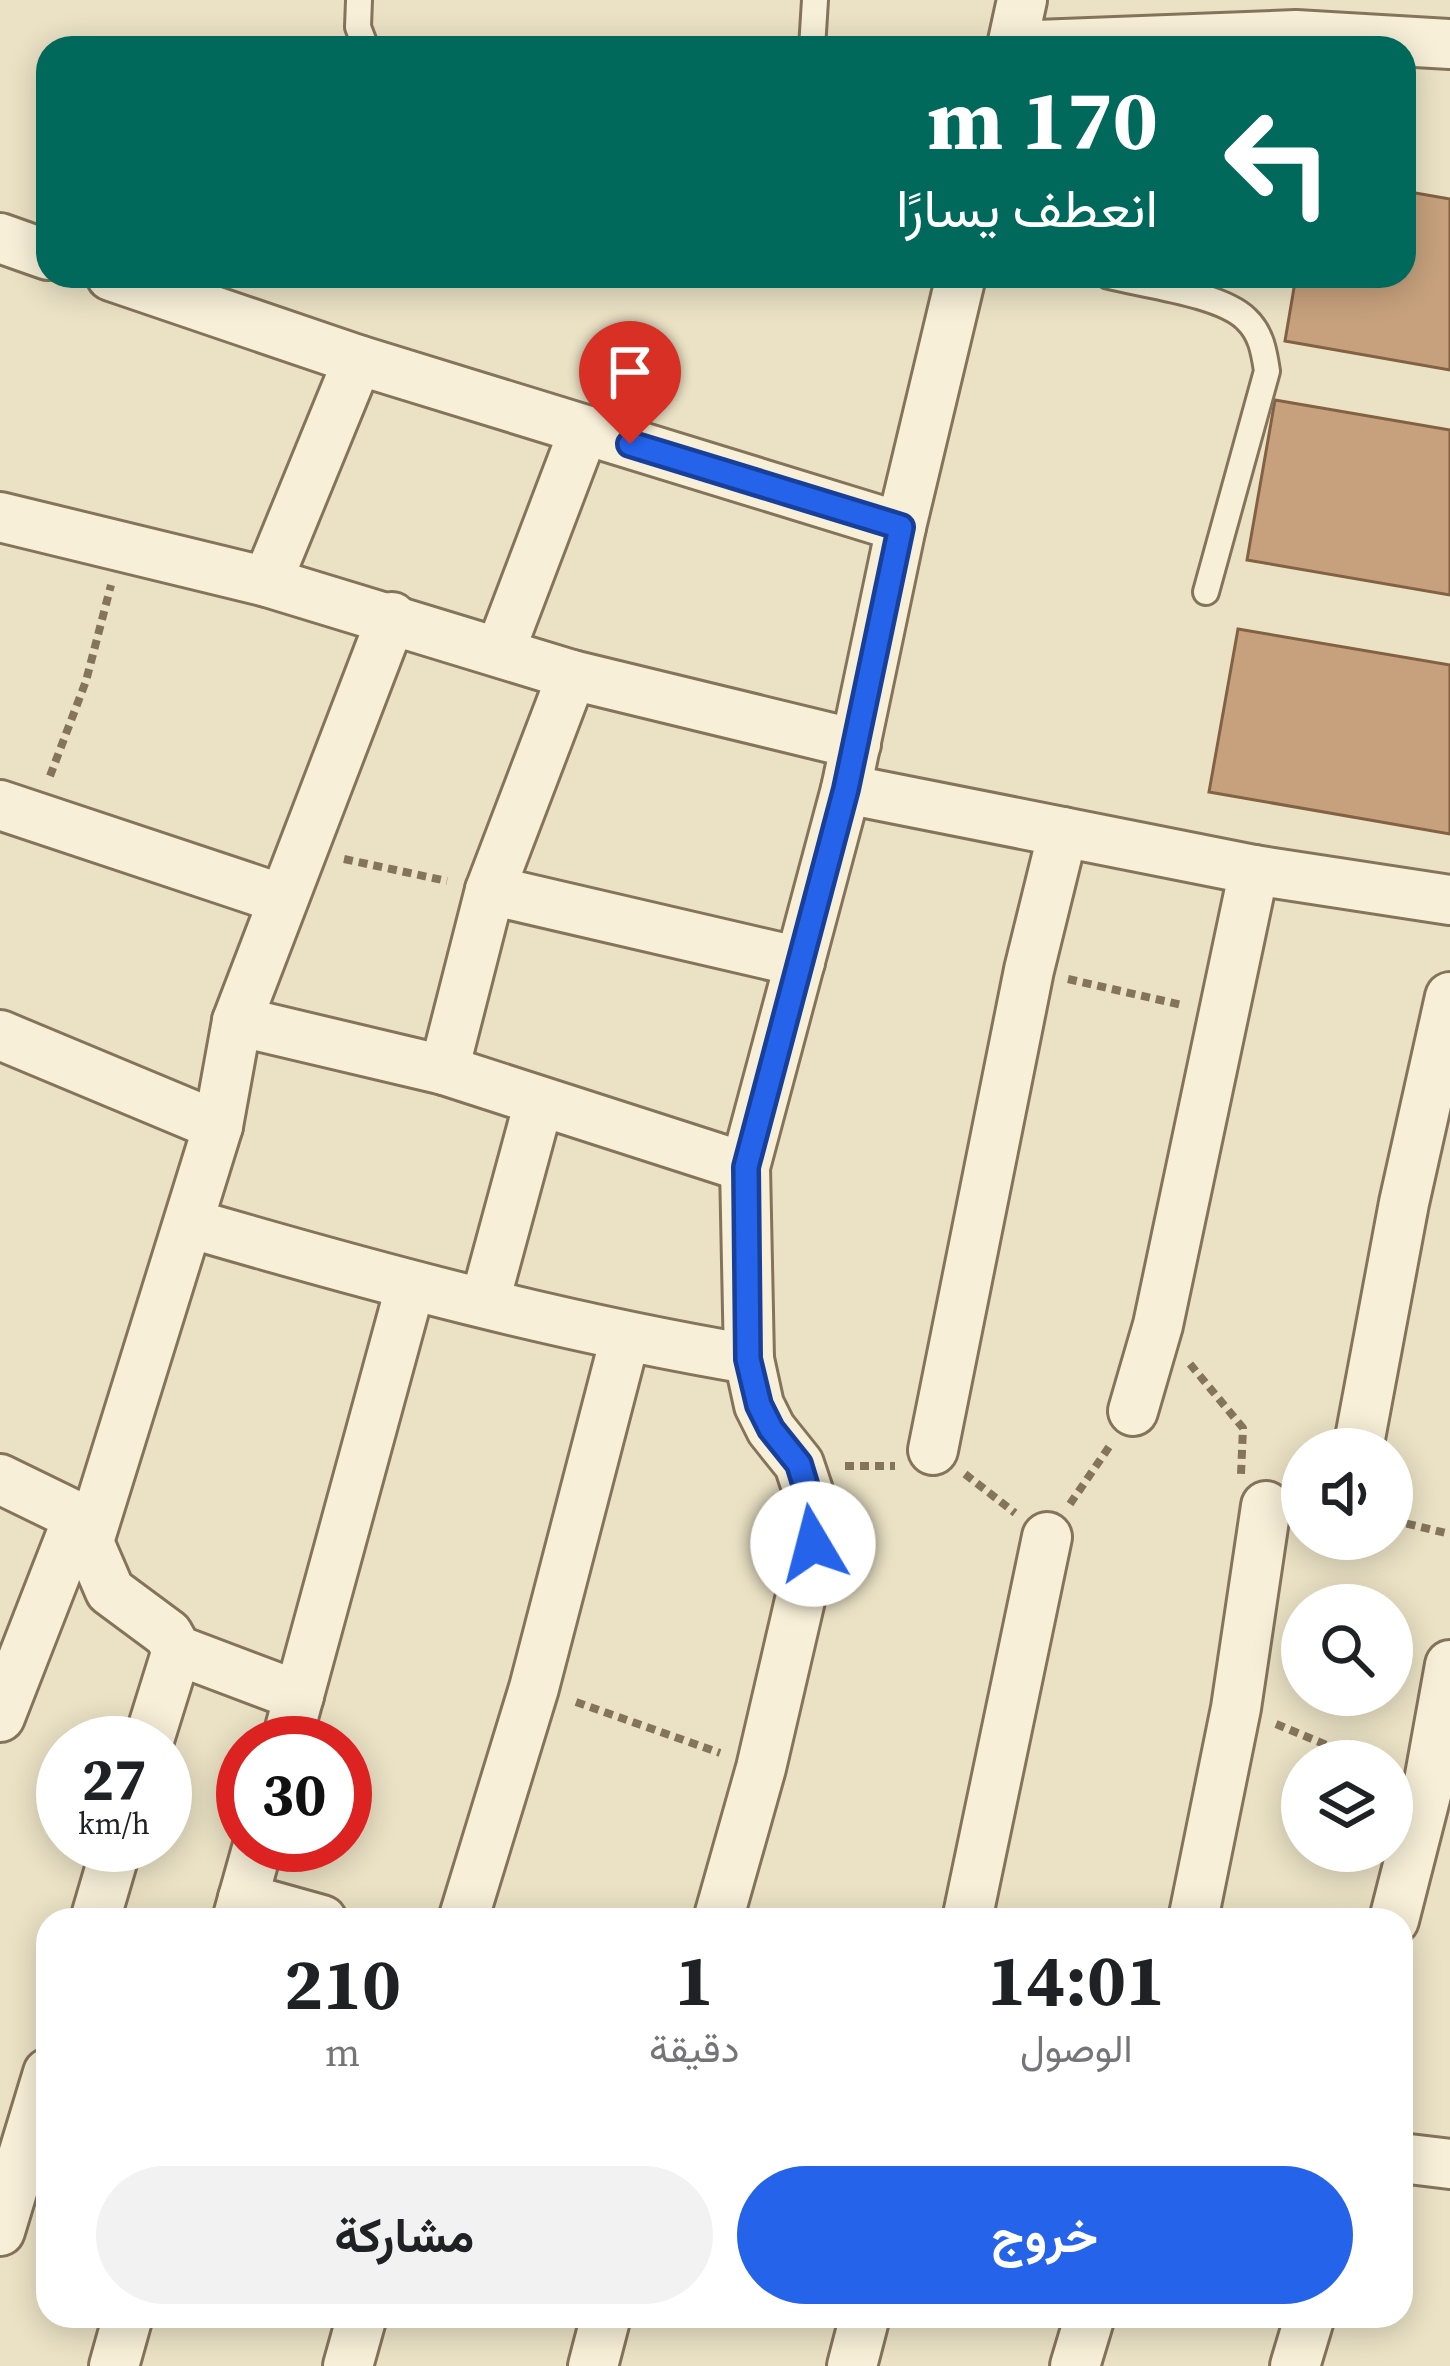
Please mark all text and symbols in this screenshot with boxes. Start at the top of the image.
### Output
text: 170 m [927,62,1158,177]
icon: left [1200,84,1356,240]
text: انعطف يسارًا [896,171,1158,245]
pin [579,321,681,444]
icon: arrive [597,339,663,405]
map controls [1281,1428,1413,1872]
button: sound [1281,1428,1413,1560]
position arrow [750,1481,876,1607]
button: search [1281,1584,1413,1716]
speed limit sign: 30 [216,1716,372,1872]
text: 27 [81,1738,147,1820]
button: layers [1281,1740,1413,1872]
text: km/h [78,1803,150,1844]
text: 1 [675,1930,714,2029]
text: 14:01 [987,1930,1165,2029]
text: 210 [284,1934,401,2033]
text: دقيقة [649,2022,739,2075]
text: الوصول [1020,2022,1132,2075]
text: m [325,2026,360,2079]
button: مشاركة [96,2166,713,2304]
button: خروج [737,2166,1353,2304]

